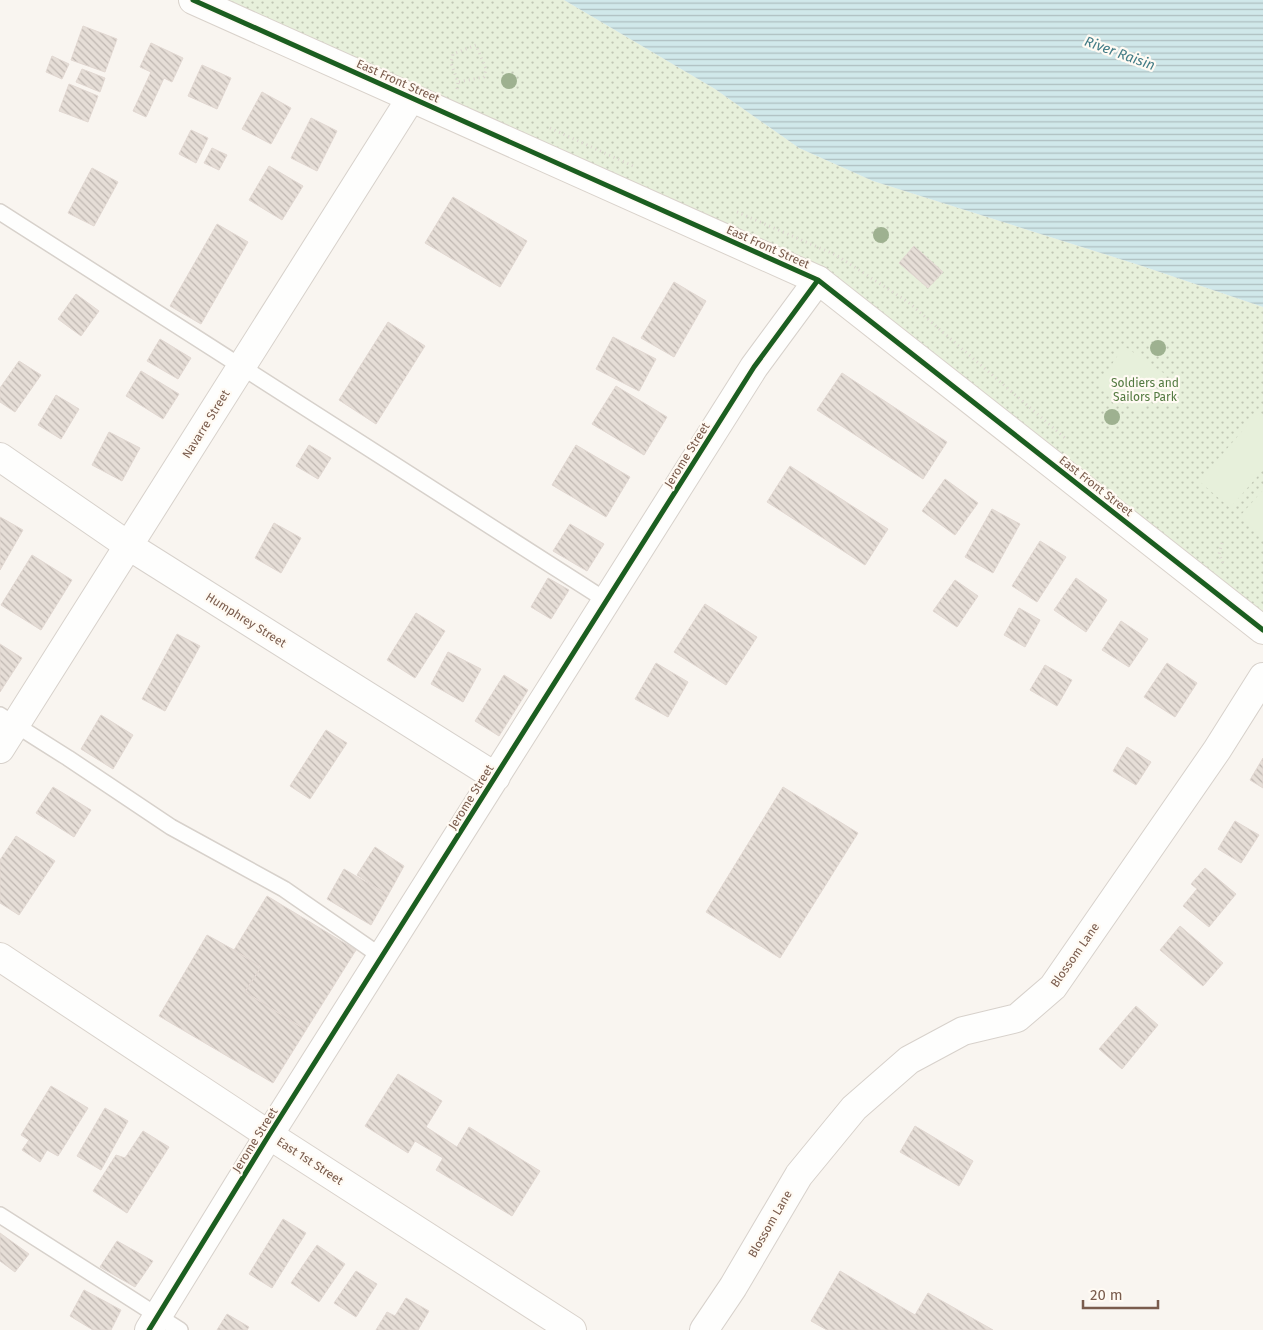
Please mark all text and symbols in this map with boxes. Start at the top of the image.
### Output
water label: River Raisin [1082,33,1157,74]
street label: East Front Street [354,56,442,106]
street label: East Front Street [724,222,812,272]
park label: Soldiers and Sailors Park [1111,376,1179,404]
street label: Navarre Street [179,387,233,461]
street label: Jerome Street [661,419,713,490]
street label: East Front Street [1056,453,1136,520]
street label: Humphrey Street [203,590,289,651]
street label: Jerome Street [445,761,497,832]
street label: Blossom Lane [1048,920,1102,990]
street label: Jerome Street [229,1104,281,1175]
street label: East 1st Street [274,1134,347,1188]
street label: Blossom Lane [745,1188,795,1260]
scale bar [1083,1278,1158,1310]
text: 20 m [1090,1286,1123,1304]

